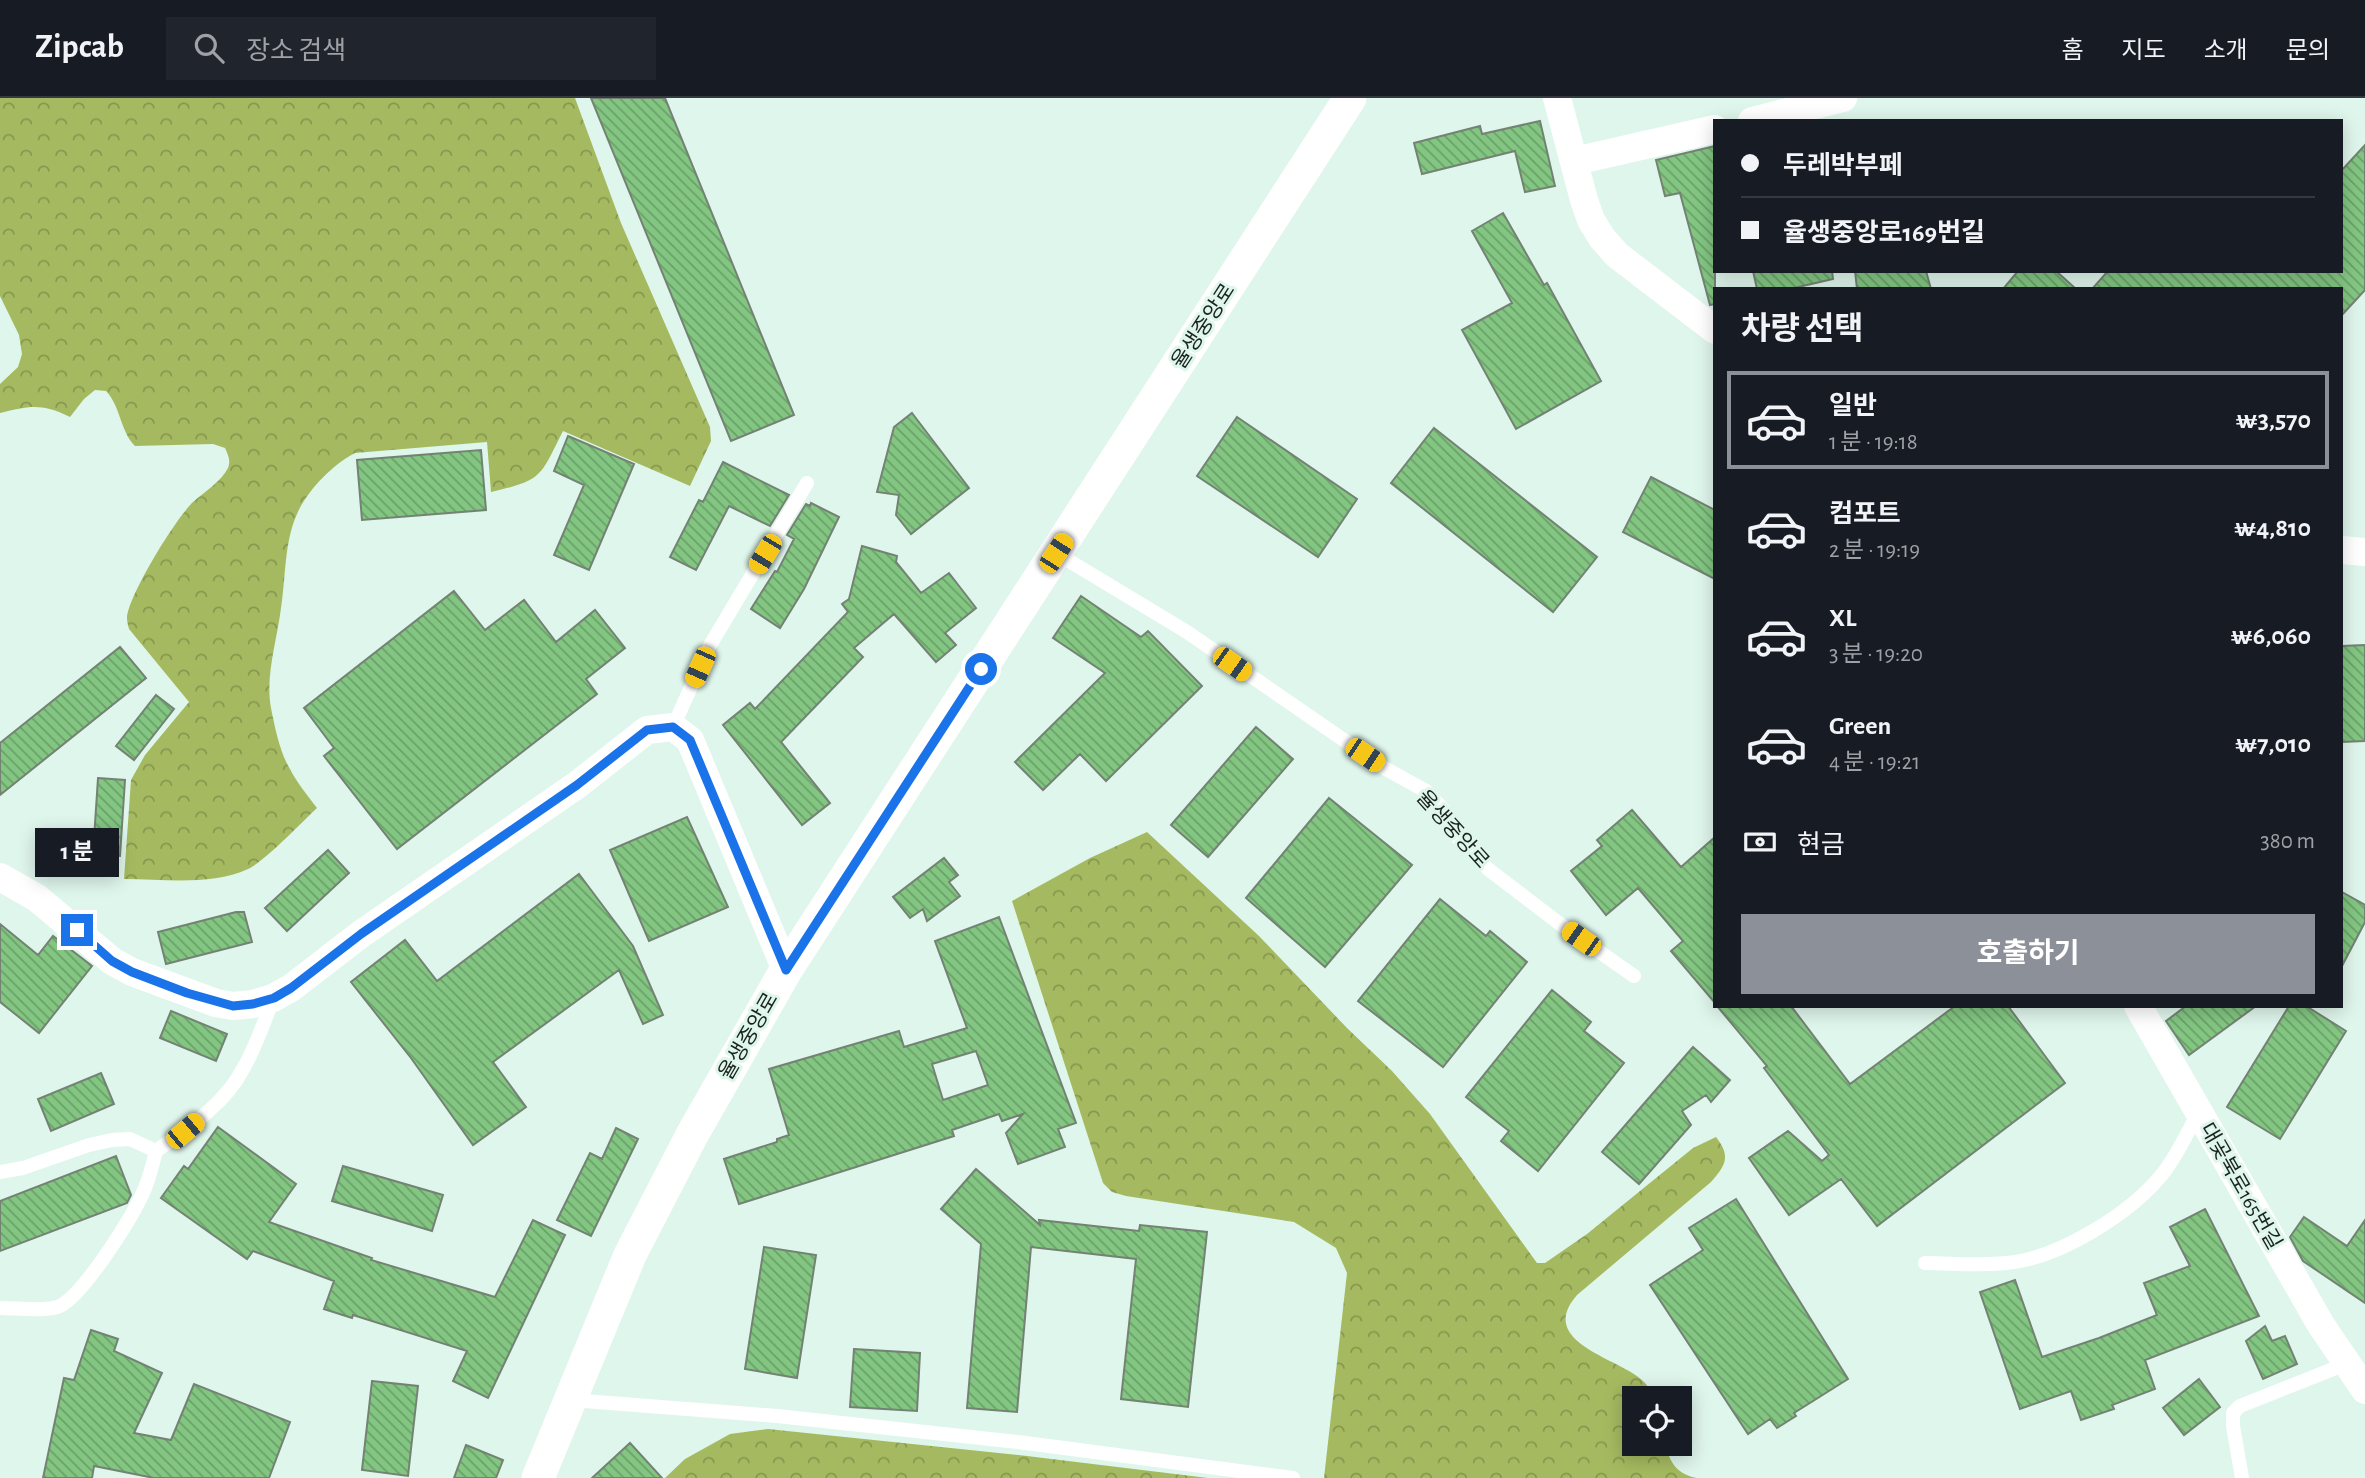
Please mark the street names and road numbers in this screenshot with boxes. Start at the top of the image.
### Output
street label: 율생중앙로 [1167,279,1239,373]
street label: 율생중앙로 [1413,786,1493,872]
street label: 율생중앙로 [714,989,782,1083]
street label: 대곶북로165번길 [2196,1119,2286,1253]

